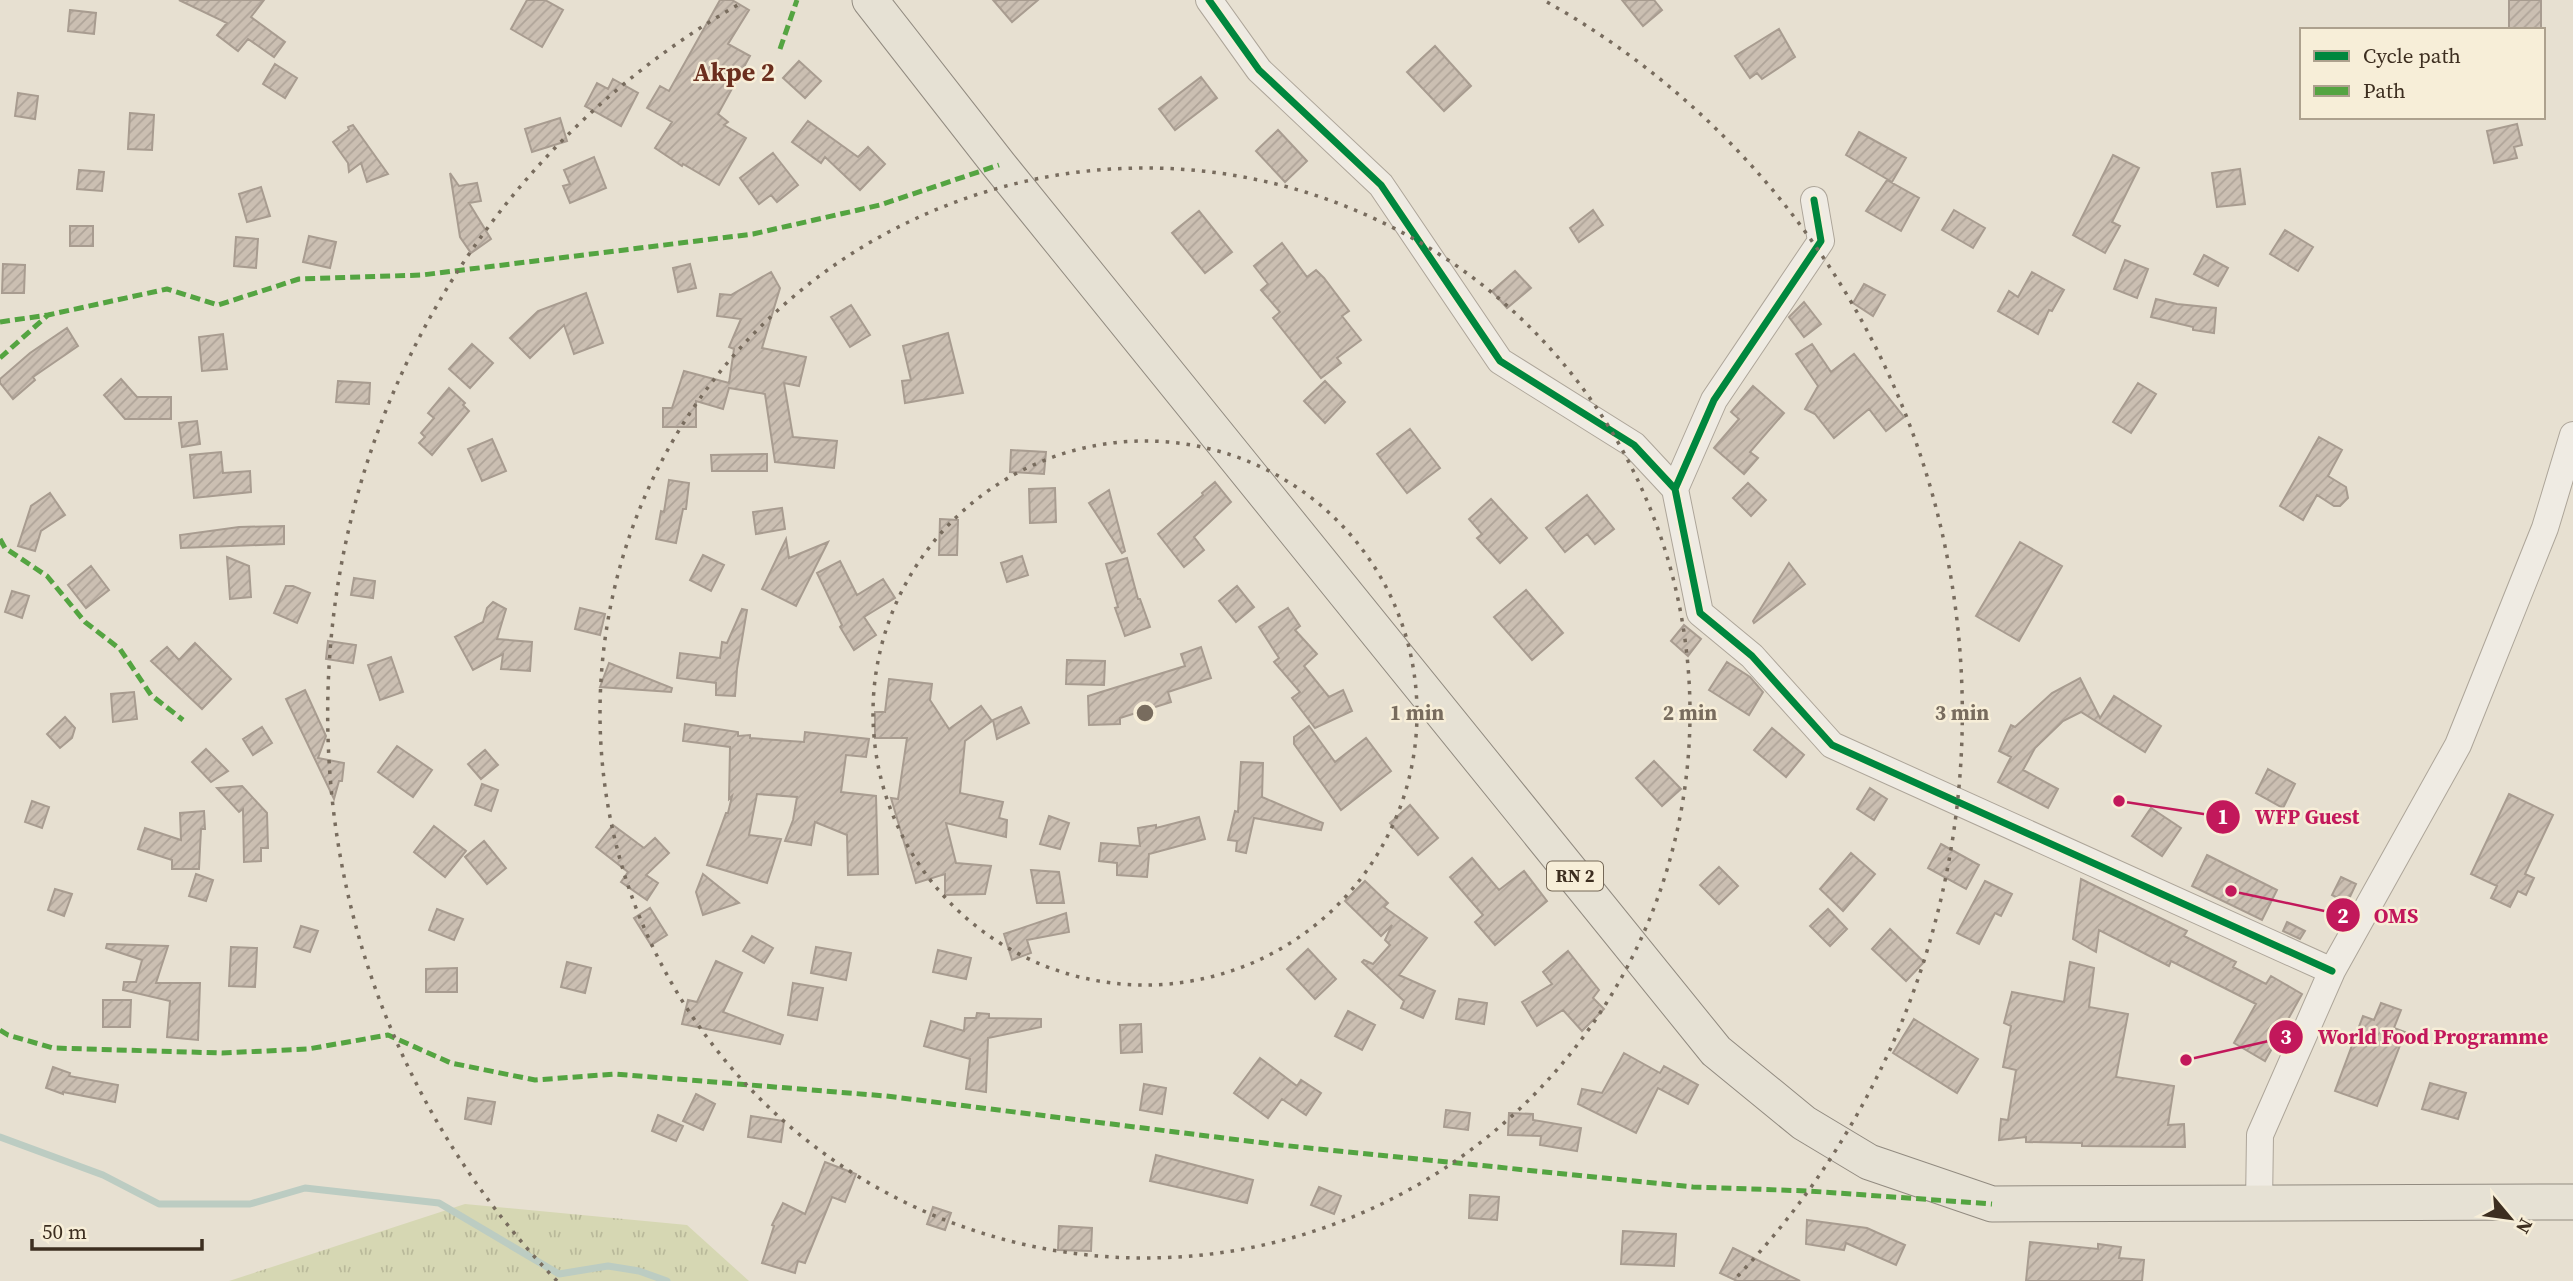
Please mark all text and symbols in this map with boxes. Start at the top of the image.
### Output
legend [2300,28,2545,119]
text: Cycle path [2363,41,2461,70]
district label: Akpe 2 [693,54,775,90]
text: Path [2363,76,2406,105]
text: 1 min [1390,698,1444,727]
text: 2 min [1663,698,1717,727]
text: 3 min [1935,698,1989,727]
centre of rings [1133,701,1157,725]
callout: WFP Guest [2205,796,2373,838]
text: 1 [2217,802,2229,831]
text: WFP Guest [2255,802,2360,831]
road number: RN 2 [1547,862,1603,890]
callout: OMS [2325,894,2433,936]
text: 2 [2337,901,2349,930]
text: OMS [2374,901,2418,930]
callout: World Food Programme [2269,1016,2562,1058]
text: 3 [2280,1022,2292,1051]
text: World Food Programme [2318,1022,2548,1051]
north arrow [2475,1183,2545,1253]
scale bar [32,1208,201,1252]
text: N [2510,1214,2540,1239]
text: 50 m [42,1217,87,1246]

